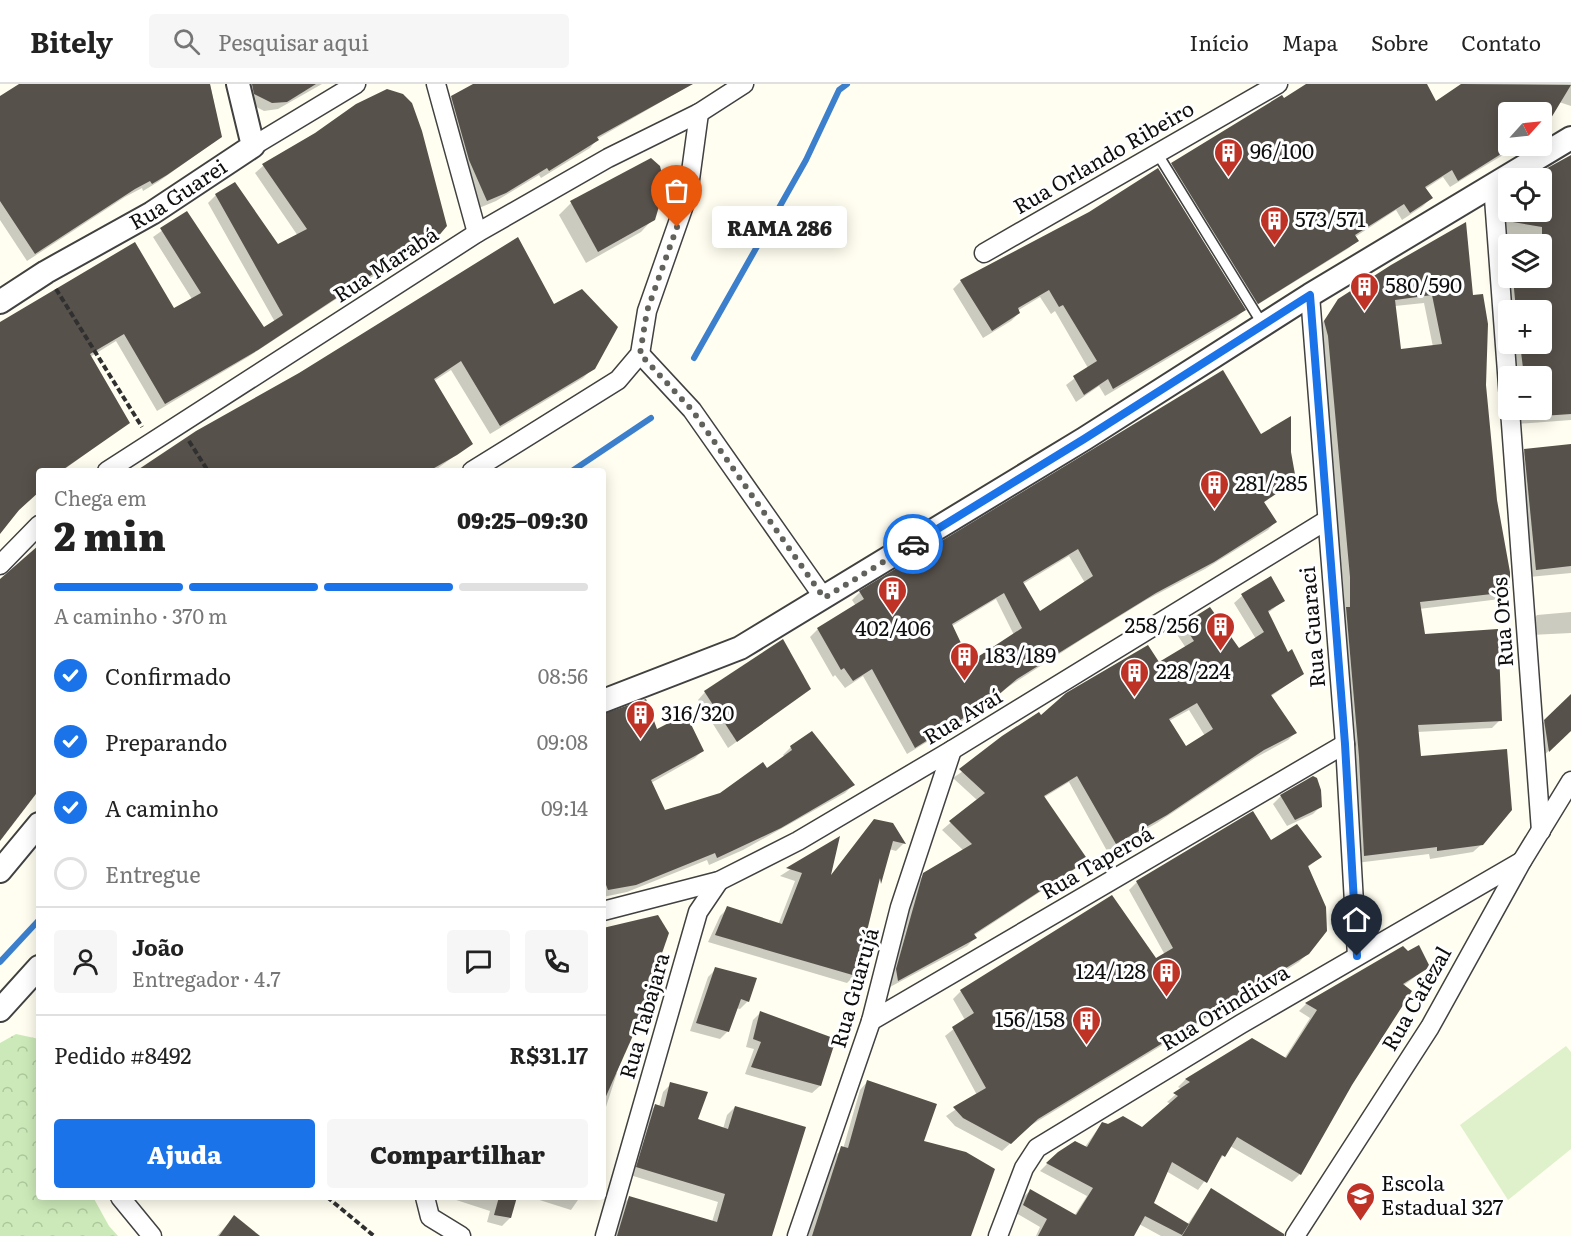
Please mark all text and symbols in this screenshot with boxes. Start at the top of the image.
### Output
search box [149,14,569,68]
text: Bitely [30,20,113,62]
icon: search [170,25,203,58]
text: Pesquisar aqui [218,25,369,58]
text: Início [1190,26,1249,57]
text: Mapa [1282,26,1338,57]
text: Sobre [1371,26,1428,57]
text: Contato [1461,26,1541,57]
street label: Rua Orlando Ribeiro [1007,91,1199,220]
north arrow [1498,102,1552,156]
map controls [1498,102,1552,420]
place label: 96/100 [1250,134,1314,165]
building icon: 96/100 [1213,136,1245,178]
street label: Rua Guarei [123,150,232,236]
pin [651,165,702,227]
button: locate [1498,168,1552,222]
icon: bag [660,174,693,207]
place label: 573/571 [1295,202,1366,233]
building icon: 573/571 [1258,204,1290,246]
callout: RAMA 286 [713,206,848,248]
text: RAMA 286 [727,212,832,242]
street label: Rua Marabá [326,217,444,308]
button: layers [1498,234,1552,288]
place label: 580/590 [1385,268,1462,299]
building icon: 580/590 [1348,270,1380,312]
button: + [1498,300,1552,354]
button: − [1498,366,1552,420]
place label: 281/285 [1235,466,1308,497]
building icon: 281/285 [1198,468,1230,510]
text: Chega em [54,482,147,512]
text: 09:25–09:30 [457,503,588,536]
text: 2 min [54,505,166,563]
courier [883,514,943,574]
icon: car [897,528,930,561]
street label: Rua Guaraci [1290,565,1331,689]
building icon: 402/406 [877,574,909,616]
street label: Rua Orós [1482,576,1519,668]
text: A caminho · 370 m [54,600,227,630]
place label: 258/256 [1125,608,1199,639]
building icon: 258/256 [1204,610,1236,652]
place label: 402/406 [855,611,931,642]
place label: 183/189 [985,638,1056,669]
building icon: 183/189 [948,640,980,682]
place label: 228/224 [1156,654,1231,685]
building icon: 228/224 [1119,656,1151,698]
icon: check [54,659,87,692]
text: Confirmado [105,659,231,692]
text: 08:56 [538,660,588,690]
street label: Rua Avaí [916,679,1007,751]
place label: 316/320 [661,696,734,727]
building icon: 316/320 [624,698,656,740]
icon: check [54,725,87,758]
text: Preparando [105,725,227,758]
text: 09:08 [537,726,588,756]
icon: check [54,791,87,824]
text: A caminho [105,791,219,824]
text: 09:14 [541,792,588,822]
street label: Rua Taperoá [1034,816,1158,906]
text: Entregue [105,857,201,890]
pin [1331,894,1382,956]
icon: home [1340,903,1373,936]
street label: Rua Guarujá [821,923,885,1051]
button: person [54,930,117,993]
text: João [132,930,184,963]
button: chat [447,930,510,993]
button: phone [525,930,588,993]
street label: Rua Cafezal [1372,940,1457,1056]
street label: Rua Tabajara [610,948,676,1082]
place label: 124/128 [1075,954,1146,985]
street label: Rua Orindiúva [1153,955,1295,1057]
building icon: 124/128 [1151,956,1183,998]
text: Entregador · 4.7 [132,963,281,993]
place label: 156/158 [995,1002,1065,1033]
building icon: 156/158 [1070,1004,1102,1046]
text: Pedido #8492 [54,1038,191,1071]
text: R$31.17 [510,1038,588,1071]
button: Ajuda [54,1119,315,1188]
button: Compartilhar [327,1119,588,1188]
place label: Escola Estadual 327 [1381,1166,1504,1221]
school or university icon: Escola Estadual 327 [1344,1180,1376,1222]

